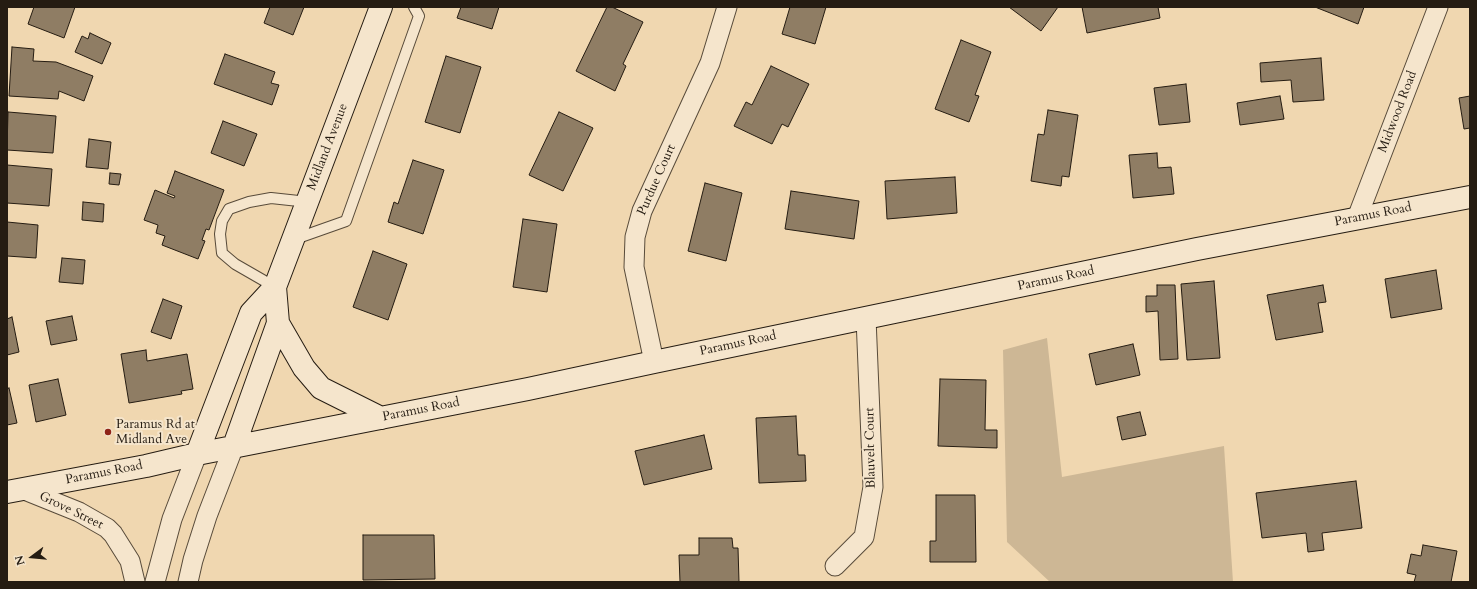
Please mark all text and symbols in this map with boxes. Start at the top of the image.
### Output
street label: Midwood Road [1375,69,1421,155]
street label: Midland Avenue [304,101,352,193]
street label: Purdue Court [634,142,680,218]
street label: Paramus Road [1333,200,1413,230]
street label: Paramus Road [1016,263,1096,295]
street label: Paramus Road [698,328,778,360]
street label: Paramus Road [381,395,461,425]
street label: Blauvelt Court [862,407,880,489]
place label: Paramus Rd at Midland Ave [116,417,195,448]
marker: Paramus Rd at Midland Ave [103,427,113,437]
street label: Paramus Road [64,458,144,488]
street label: Grove Street [36,489,106,533]
north arrow [12,537,52,577]
text: N [11,554,29,567]

